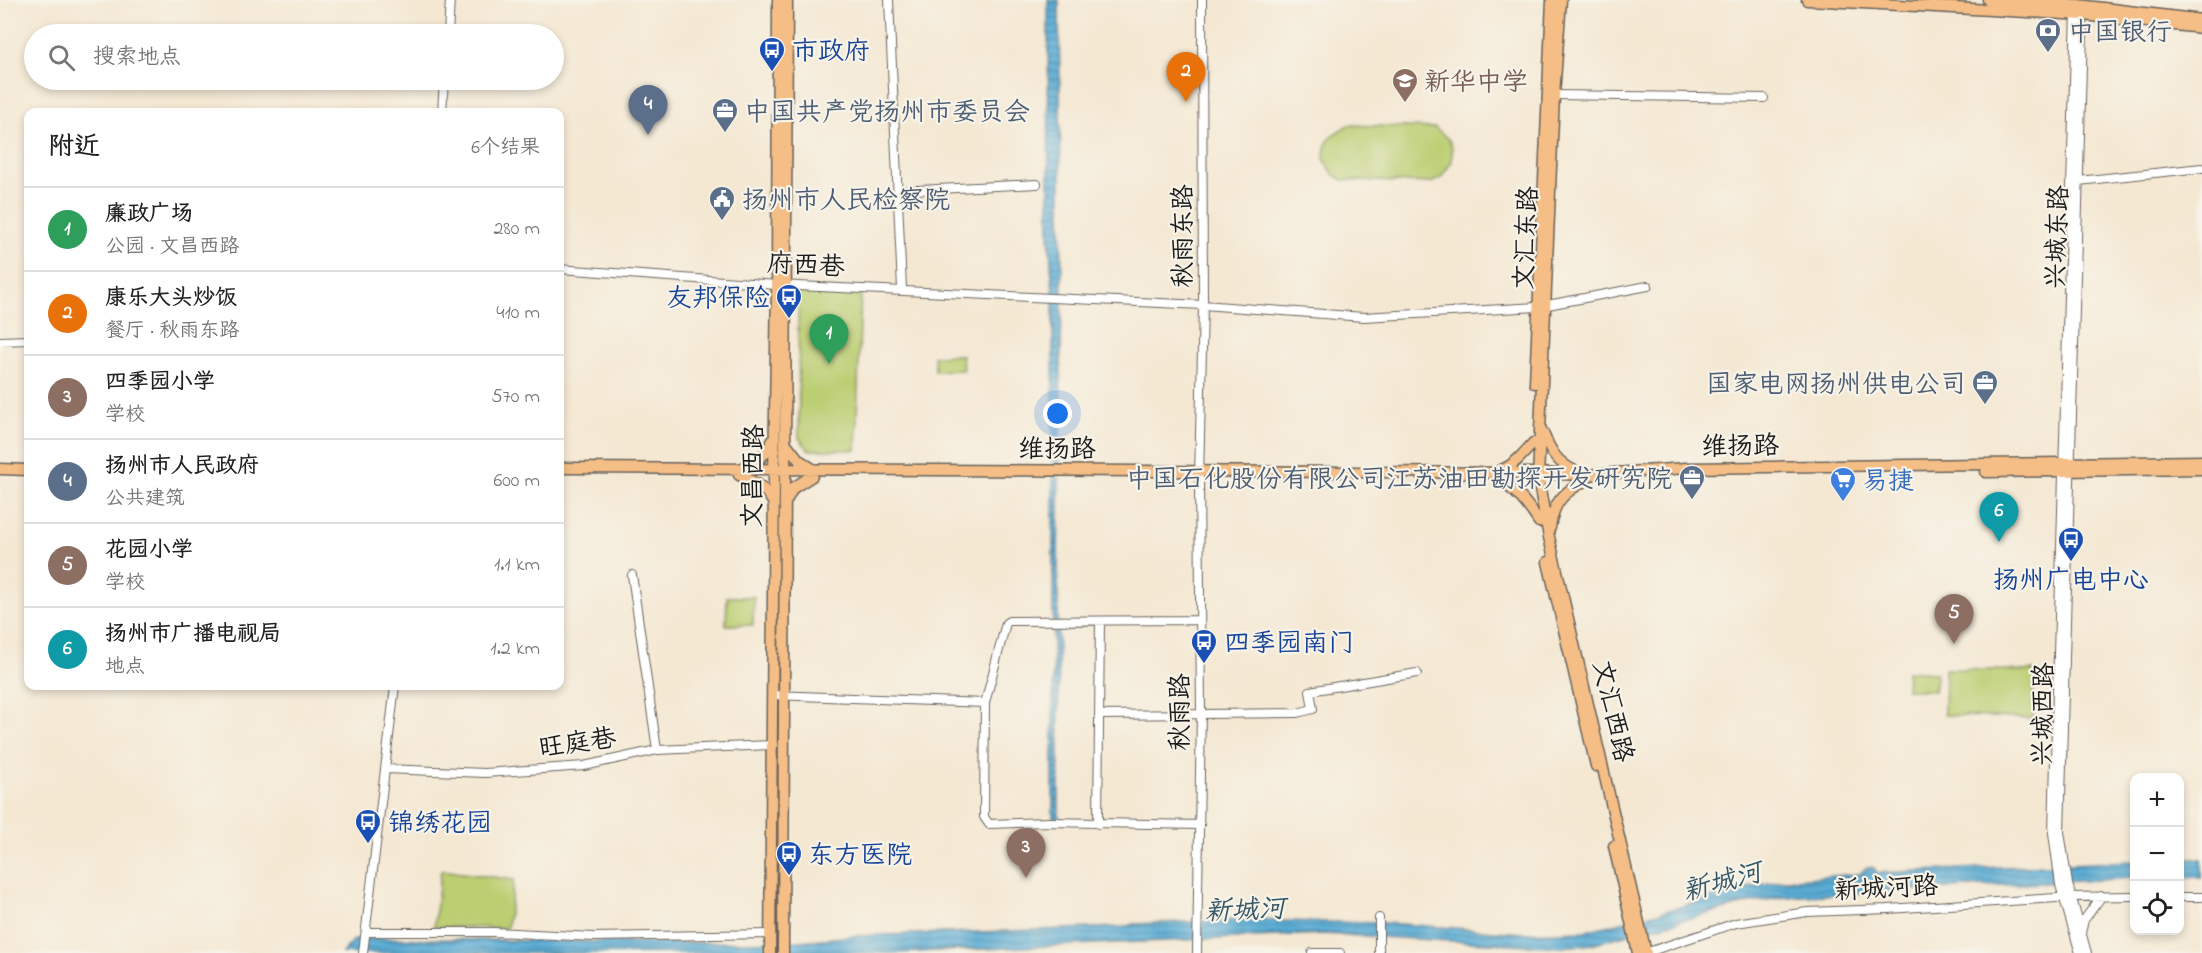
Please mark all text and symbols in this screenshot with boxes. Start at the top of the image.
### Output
place label: 中国银行 [2068,15,2172,53]
bank icon: 中国银行 [2033,16,2063,54]
search box [24,24,564,90]
place label: 市政府 [792,34,870,72]
bus stop icon: 市政府 [757,35,787,73]
icon: search [45,41,78,74]
text: 搜索地点 [93,42,181,74]
pin: 2 [1166,52,1206,102]
place label: 新华中学 [1424,65,1528,103]
school or university icon: 新华中学 [1390,66,1420,104]
pin: 4 [628,86,668,135]
place label: 中国共产党扬州市委员会 [744,95,1030,133]
office icon: 中国共产党扬州市委员会 [710,96,740,134]
text: 附近 [48,129,100,167]
text: 6个结果 [471,134,540,163]
place label: 扬州市人民检察院 [742,183,950,221]
public building icon: 扬州市人民检察院 [707,184,737,222]
street label: 秋雨东路 [1166,184,1204,288]
street label: 兴城东路 [2038,184,2080,290]
street label: 文汇东路 [1506,185,1550,291]
text: 廉政广场 [105,199,193,231]
text: 1 [64,215,71,244]
text: 280 m [493,215,540,244]
text: 公园 · 文昌西路 [105,233,239,262]
street label: 府西巷 [766,246,846,288]
place label: 友邦保险 [666,281,770,319]
bus stop icon: 友邦保险 [774,282,804,320]
text: 康乐大头炒饭 [105,283,237,315]
text: 2 [63,299,72,328]
text: 410 m [496,299,540,328]
pin: 1 [810,314,848,364]
text: 餐厅 · 秋雨东路 [105,317,239,346]
text: 四季园小学 [105,367,215,399]
place label: 国家电网扬州供电公司 [1706,367,1966,405]
office icon: 国家电网扬州供电公司 [1970,368,2000,406]
text: 3 [63,383,72,412]
text: 570 m [491,383,540,412]
your location [1043,399,1072,428]
text: 学校 [105,401,145,430]
street label: 文昌西路 [735,424,775,528]
street label: 维扬路 [1701,428,1779,468]
street label: 维扬路 [1018,432,1096,470]
text: 扬州市人民政府 [105,451,259,483]
place label: 中国石化股份有限公司江苏油田勘探开发研究院 [1126,462,1672,500]
office icon: 中国石化股份有限公司江苏油田勘探开发研究院 [1677,463,1707,501]
place label: 易捷 [1862,464,1914,502]
supermarket icon: 易捷 [1828,465,1858,503]
text: 4 [63,467,72,496]
text: 600 m [493,467,540,496]
text: 公共建筑 [105,485,185,514]
pin: 6 [1980,492,2018,542]
bus stop icon: 扬州广电中心 [2056,525,2086,563]
text: 花园小学 [105,535,193,567]
text: 5 [62,551,73,580]
text: 1.1 km [494,551,540,580]
place label: 扬州广电中心 [1993,563,2149,601]
text: 学校 [105,569,145,598]
pin: 5 [1934,594,1974,644]
text: 扬州市广播电视局 [105,619,281,651]
place label: 四季园南门 [1224,626,1354,664]
bus stop icon: 四季园南门 [1189,627,1219,665]
text: 6 [63,635,72,664]
text: 1.2 km [490,635,540,664]
text: 地点 [105,653,145,682]
street label: 文汇西路 [1581,657,1641,767]
street label: 兴城西路 [2025,662,2065,766]
street label: 秋雨路 [1163,673,1201,751]
street label: 旺庭巷 [536,721,619,769]
map controls [2130,773,2184,935]
button: + [2130,773,2184,827]
place label: 锦绣花园 [388,806,492,844]
bus stop icon: 锦绣花园 [353,807,383,845]
button: − [2130,827,2184,881]
pin: 3 [1006,828,1046,878]
place label: 东方医院 [808,838,912,876]
bus stop icon: 东方医院 [774,839,804,877]
water label: 新城河 [1678,853,1771,913]
street label: 新城河路 [1833,868,1939,912]
button: locate [2130,881,2184,935]
water label: 新城河 [1204,890,1290,932]

